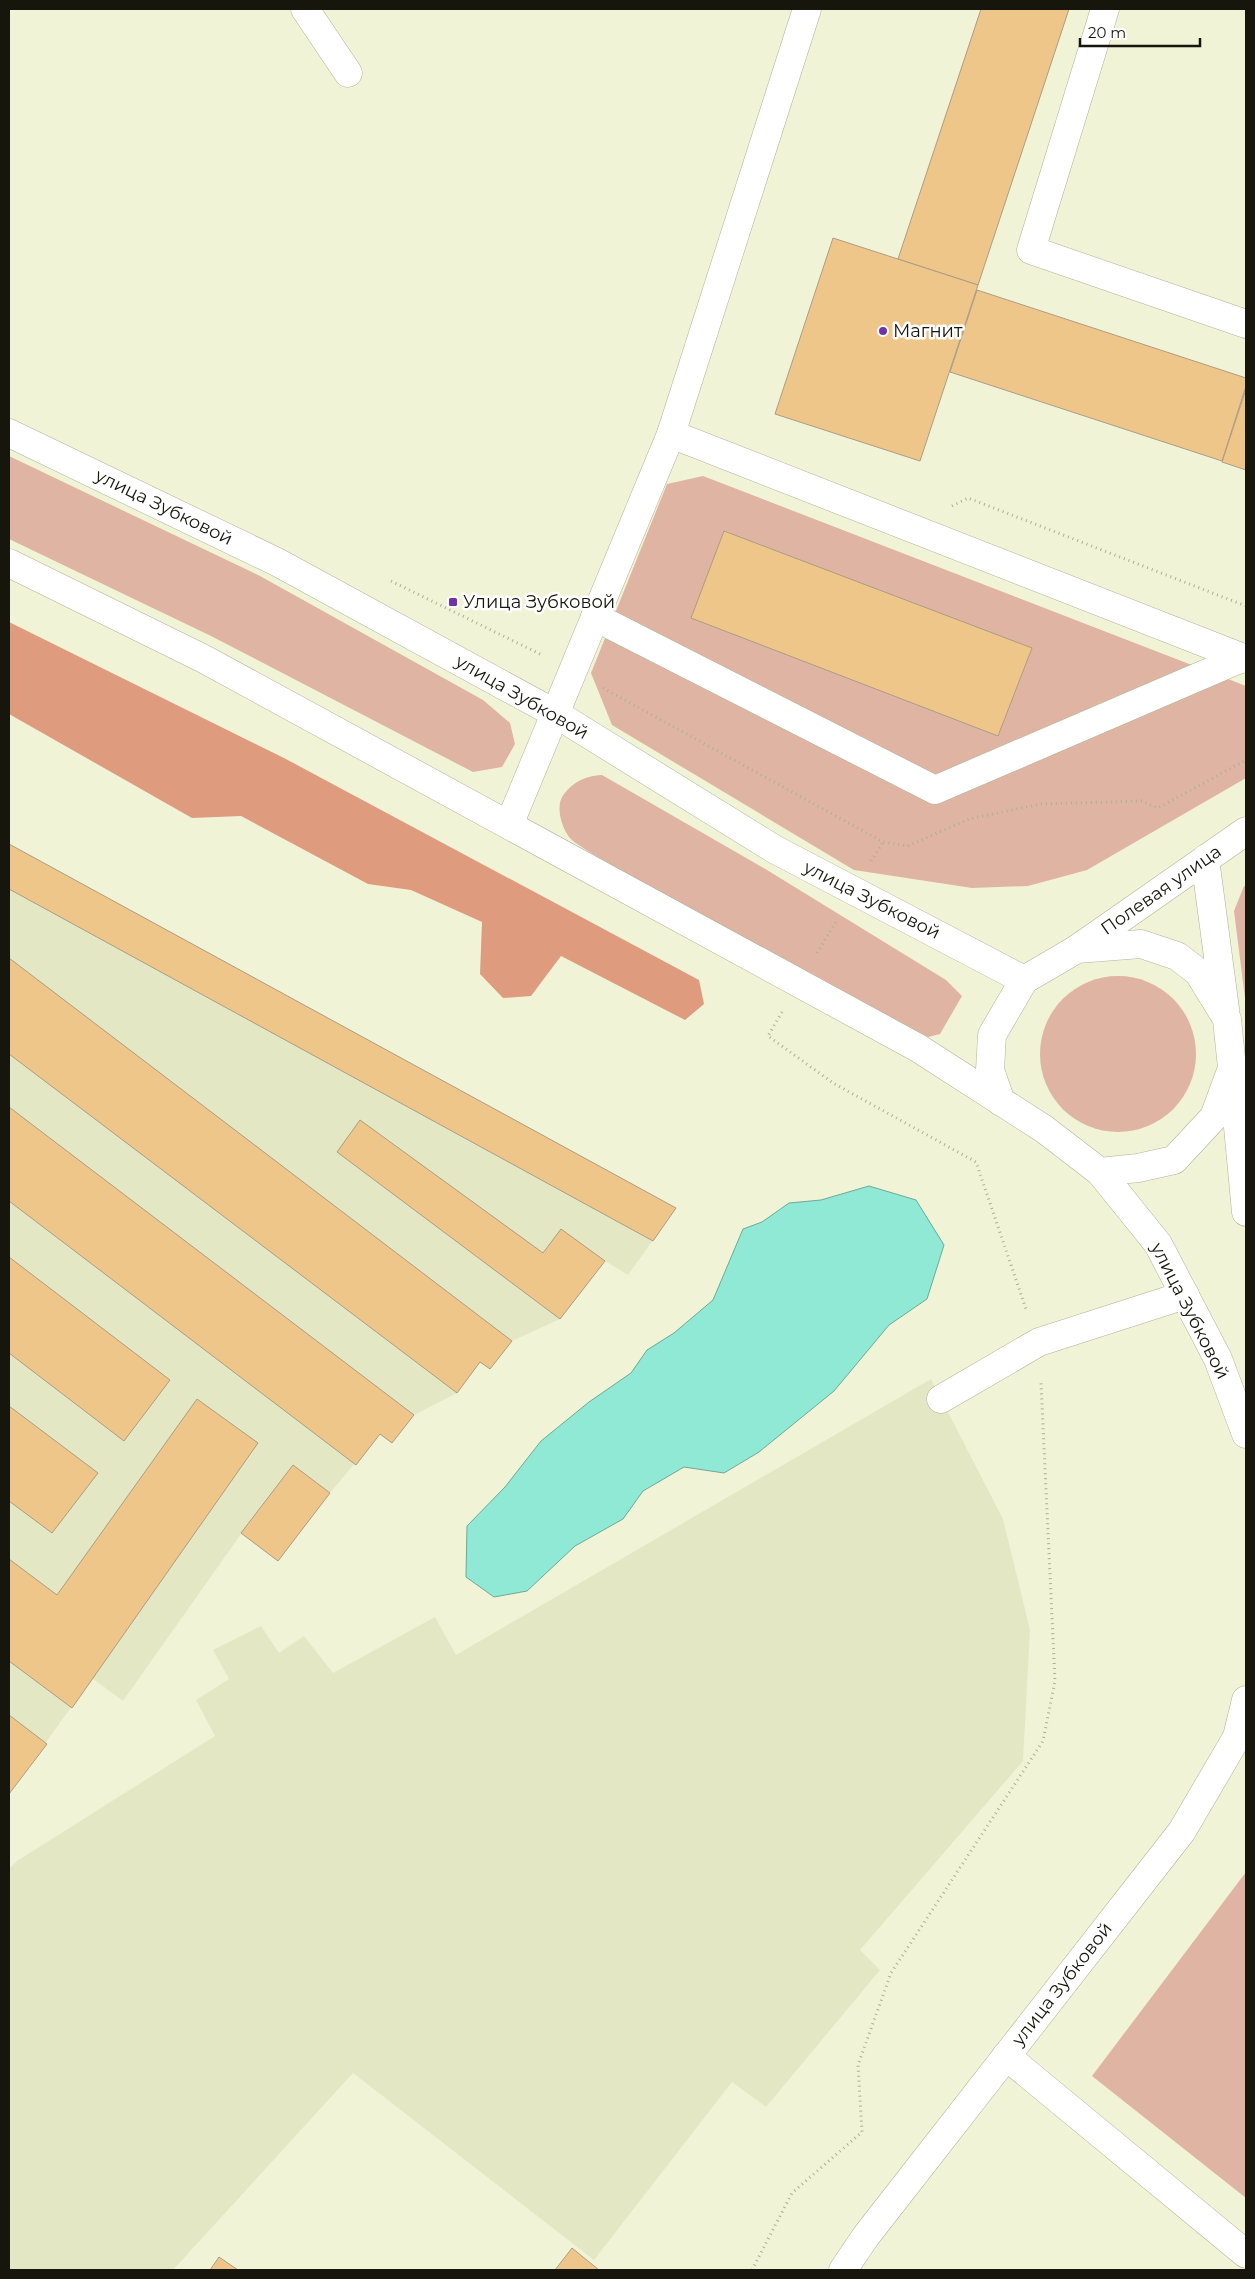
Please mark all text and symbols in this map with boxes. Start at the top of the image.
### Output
scale bar [1080,15,1200,47]
text: 20 m [1088,23,1126,42]
place label: Магнит [893,320,963,342]
marker: Магнит [877,325,889,337]
street label: улица Зубковой [91,464,236,550]
place label: Улица Зубковой [463,591,615,613]
marker: Улица Зубковой [447,596,459,608]
street label: улица Зубковой [451,649,593,744]
street label: Полевая улица [1097,840,1225,940]
street label: улица Зубковой [799,856,944,944]
street label: улица Зубковой [1146,1238,1234,1383]
street label: улица Зубковой [1006,1918,1117,2051]

